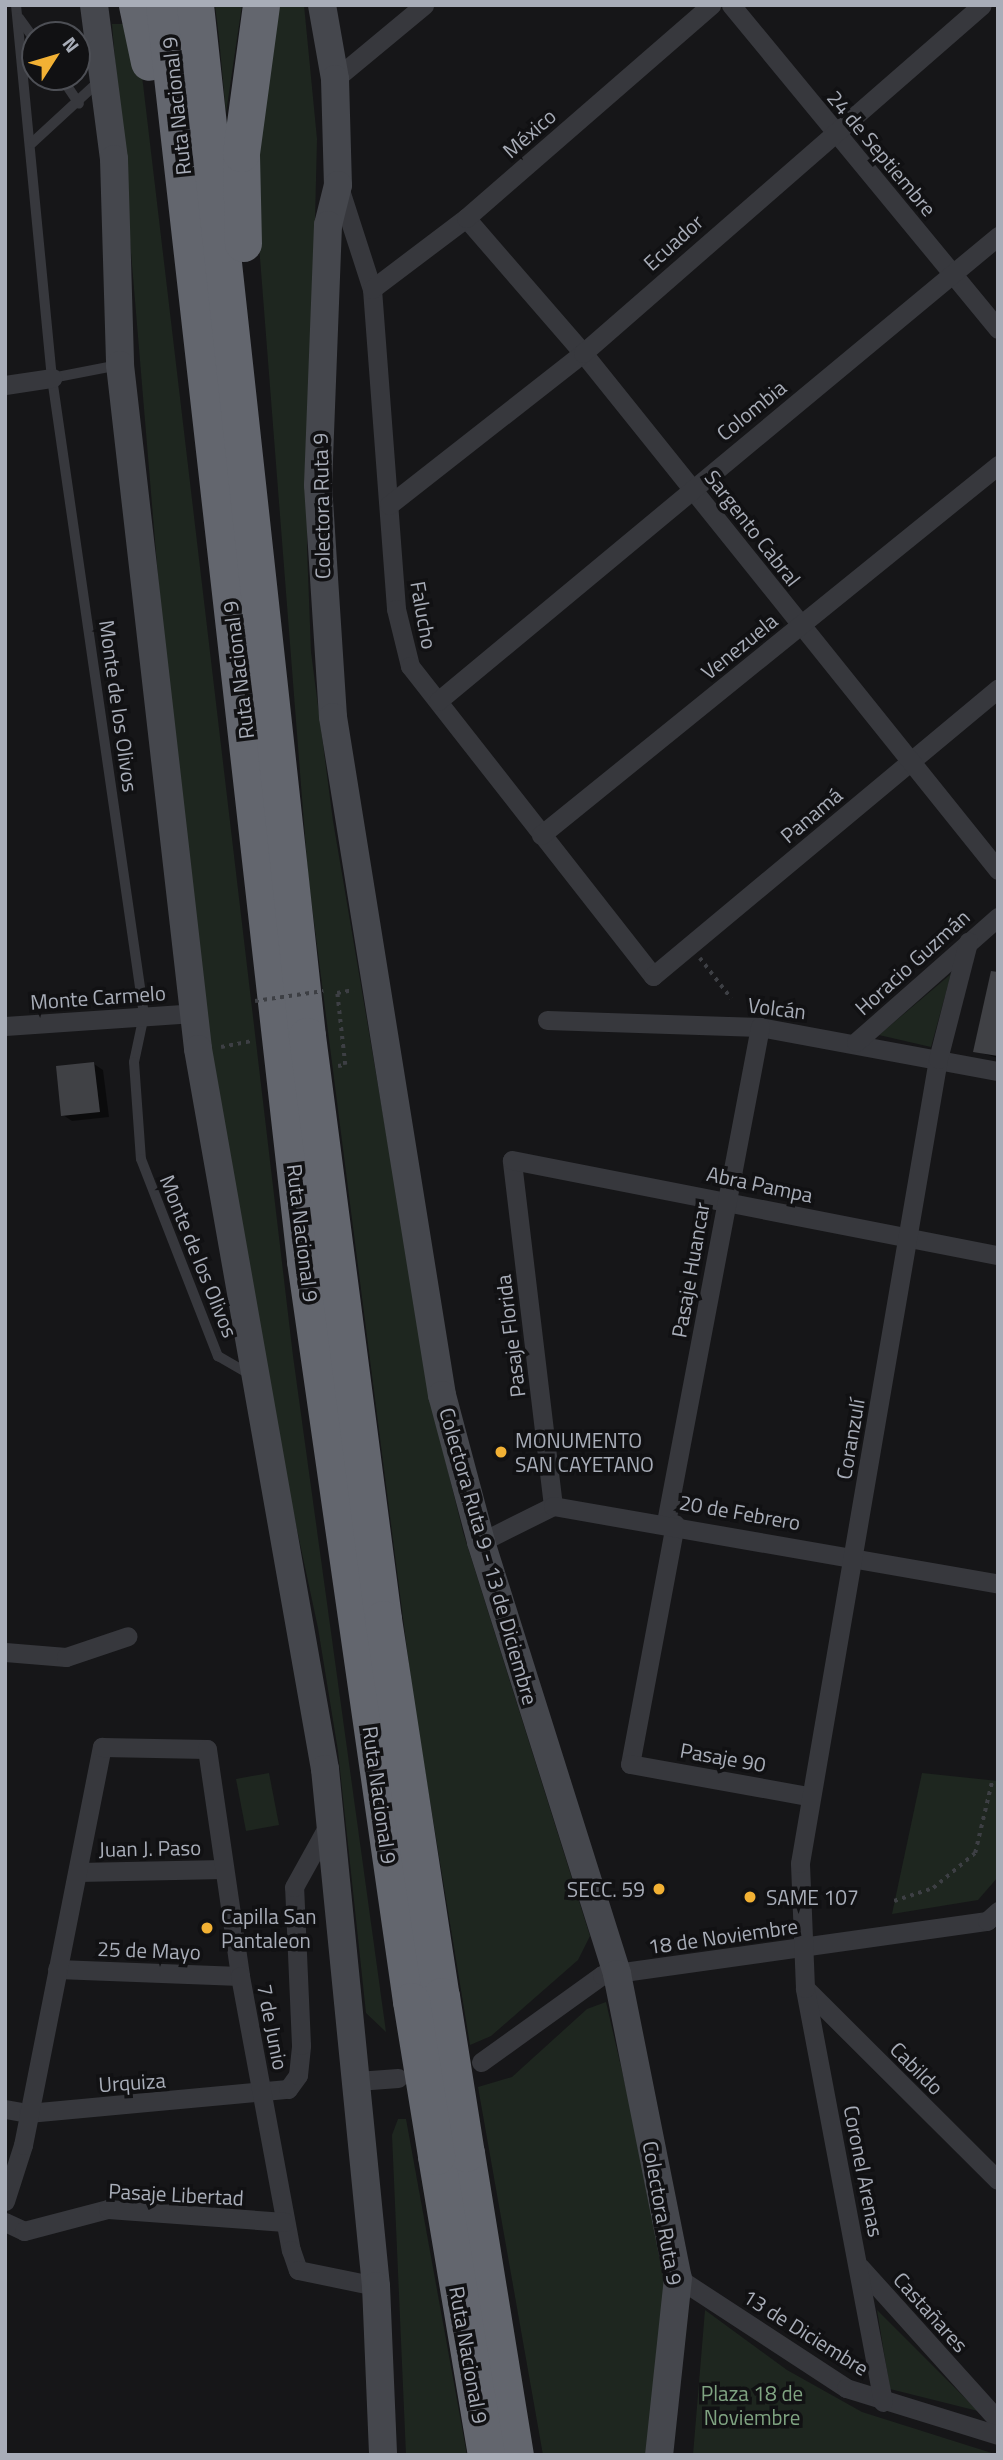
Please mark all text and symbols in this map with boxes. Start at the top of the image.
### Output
north arrow [21,21,91,91]
text: N [56,30,87,58]
street label: Ruta Nacional 9 [156,36,196,176]
street label: 24 de Septiembre [822,85,942,221]
street label: México [497,103,561,163]
street label: Ecuador [638,209,708,275]
street label: Colombia [711,374,791,446]
street label: Colectora Ruta 9 [307,433,335,579]
street label: Sargento Cabral [700,465,806,591]
street label: Falucho [406,579,442,651]
street label: Ruta Nacional 9 [217,599,259,741]
street label: Venezuela [696,608,782,684]
street label: Monte de los Olivos [94,619,144,793]
street label: Panamá [775,782,847,848]
street label: Horacio Guzmán [850,904,974,1020]
street label: Monte Carmelo [29,980,167,1014]
street label: Volcán [746,992,808,1024]
street label: Abra Pampa [705,1160,815,1208]
street label: Ruta Nacional 9 [282,1162,324,1304]
street label: Monte de los Olivos [155,1171,243,1341]
street label: Pasaje Huancar [666,1200,714,1340]
street label: Pasaje Florida [490,1273,530,1399]
street label: Coranzulí [831,1397,869,1481]
street label: Colectora Ruta 9 - 13 de Diciembre [434,1405,544,1707]
place label: MONUMENTO SAN CAYETANO [515,1427,654,1477]
marker: MONUMENTO SAN CAYETANO [493,1444,509,1460]
street label: 20 de Febrero [677,1489,803,1535]
street label: Ruta Nacional 9 [358,1724,402,1866]
street label: Pasaje 90 [678,1737,768,1777]
street label: Juan J. Paso [98,1835,202,1861]
place label: SECC. 59 [567,1876,645,1902]
marker: SECC. 59 [651,1881,667,1897]
place label: SAME 107 [766,1884,859,1910]
marker: SAME 107 [740,1887,760,1907]
place label: Capilla San Pantaleon [221,1903,317,1953]
street label: 18 de Noviembre [646,1913,800,1959]
marker: Capilla San Pantaleon [199,1920,215,1936]
street label: 25 de Mayo [97,1936,201,1964]
street label: 7 de Junio [252,1982,294,2072]
street label: Cabildo [885,2036,949,2100]
street label: Urquiza [98,2067,166,2097]
street label: Coronel Arenas [839,2103,889,2239]
street label: Colectora Ruta 9 [638,2139,688,2287]
street label: Pasaje Libertad [108,2178,244,2210]
street label: Castañares [889,2267,973,2357]
street label: 13 de Diciembre [739,2283,873,2381]
street label: Ruta Nacional 9 [445,2284,493,2426]
park label: Plaza 18 de Noviembre [701,2380,803,2430]

